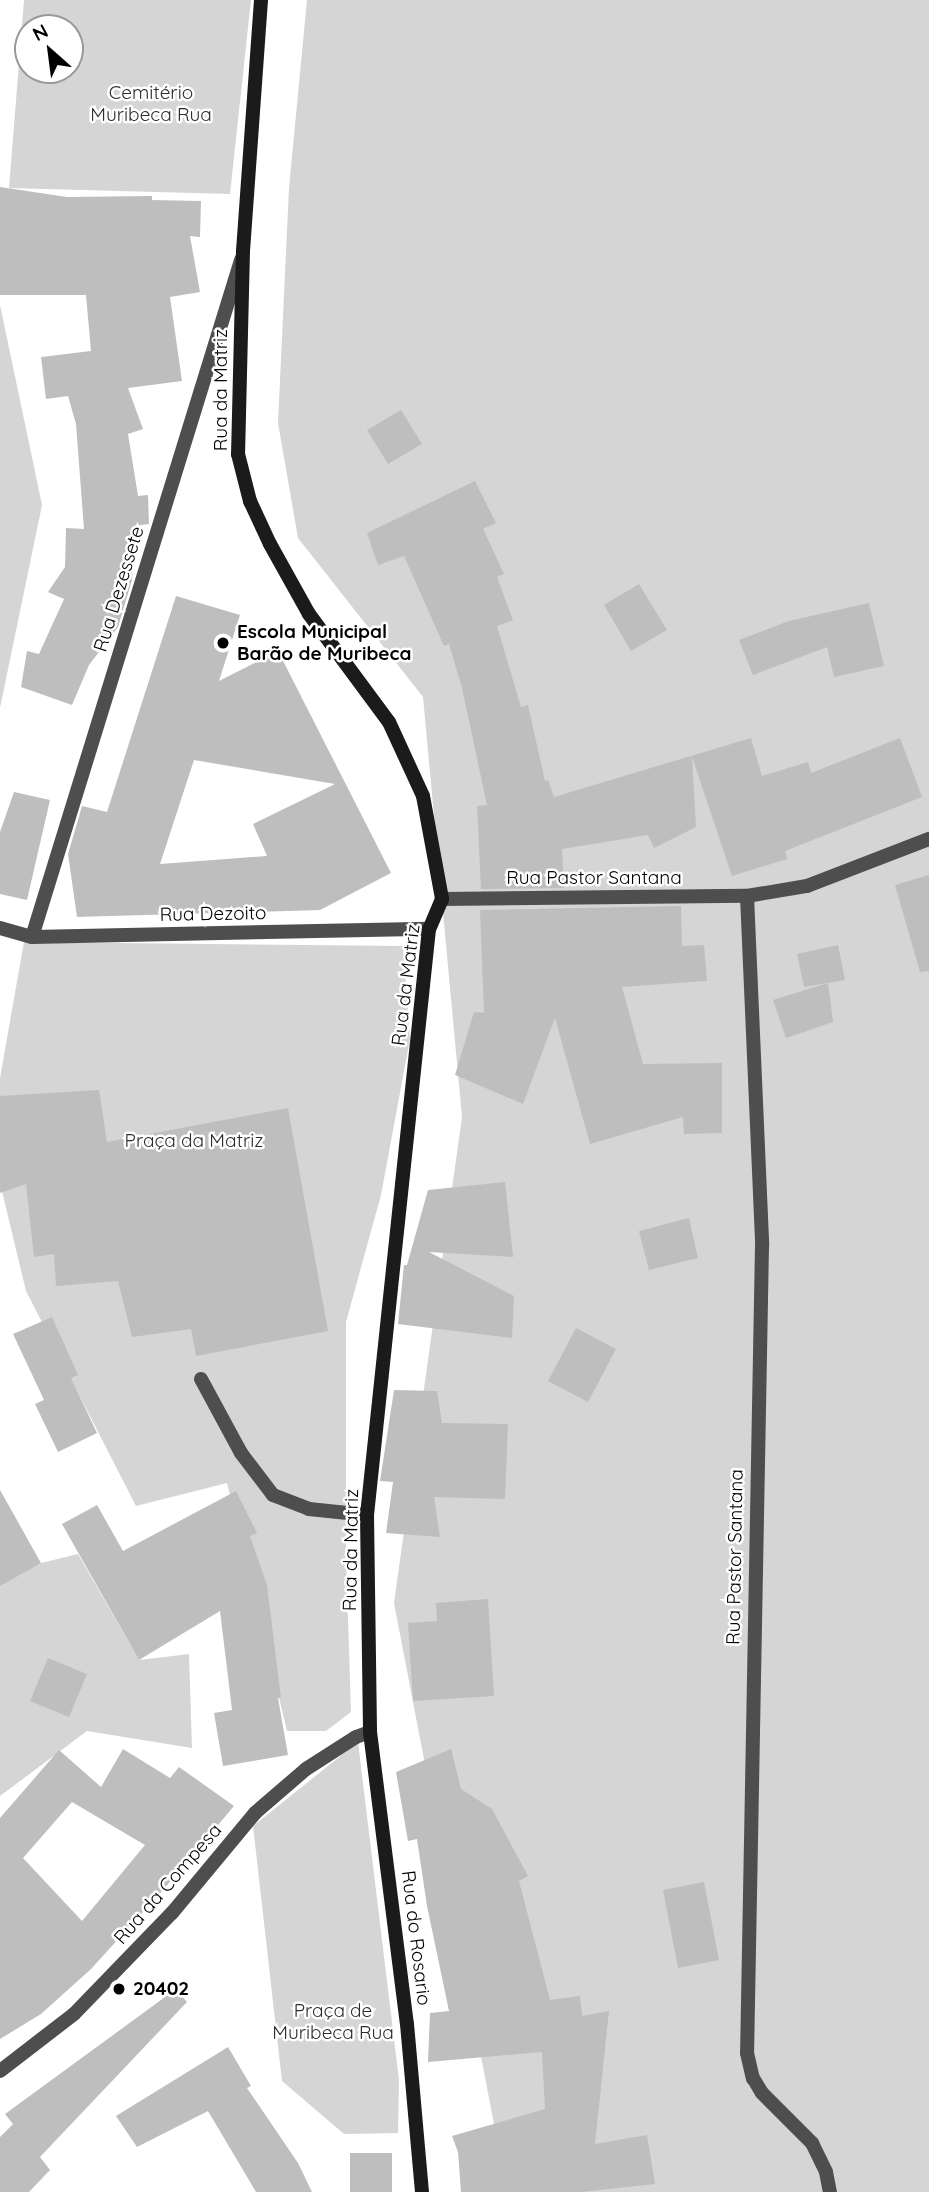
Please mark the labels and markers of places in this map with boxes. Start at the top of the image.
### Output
place label: Escola Municipal Barão de Muribeca [237,621,411,665]
marker: Escola Municipal Barão de Muribeca [215,635,231,651]
place label: 20402 [133,1978,189,2000]
marker: 20402 [111,1981,127,1997]

